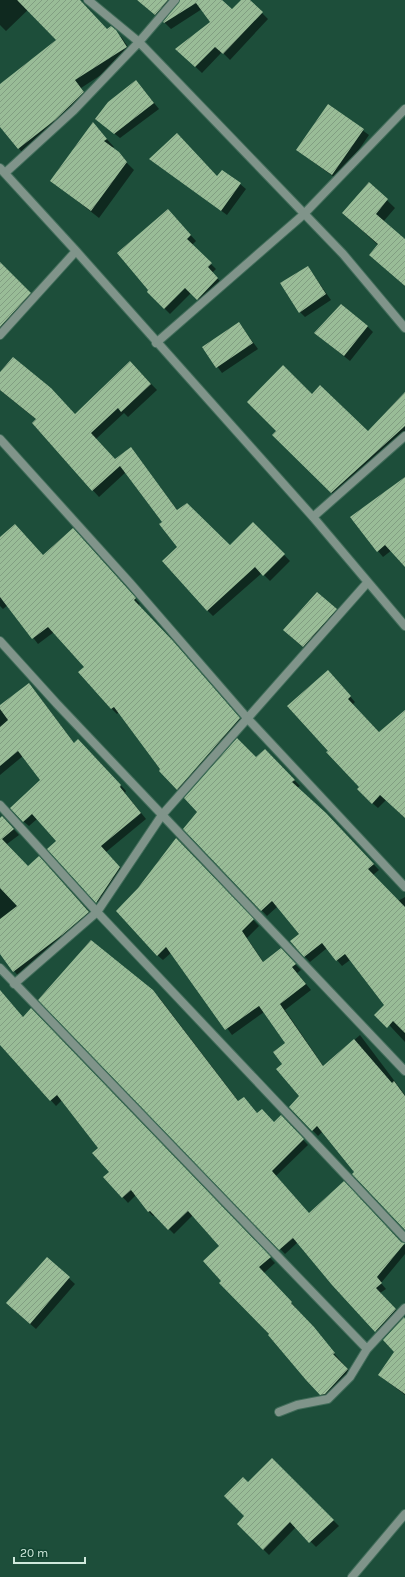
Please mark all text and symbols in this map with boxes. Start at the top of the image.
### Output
scale bar [14,1539,85,1565]
text: 20 m [20,1546,48,1560]

